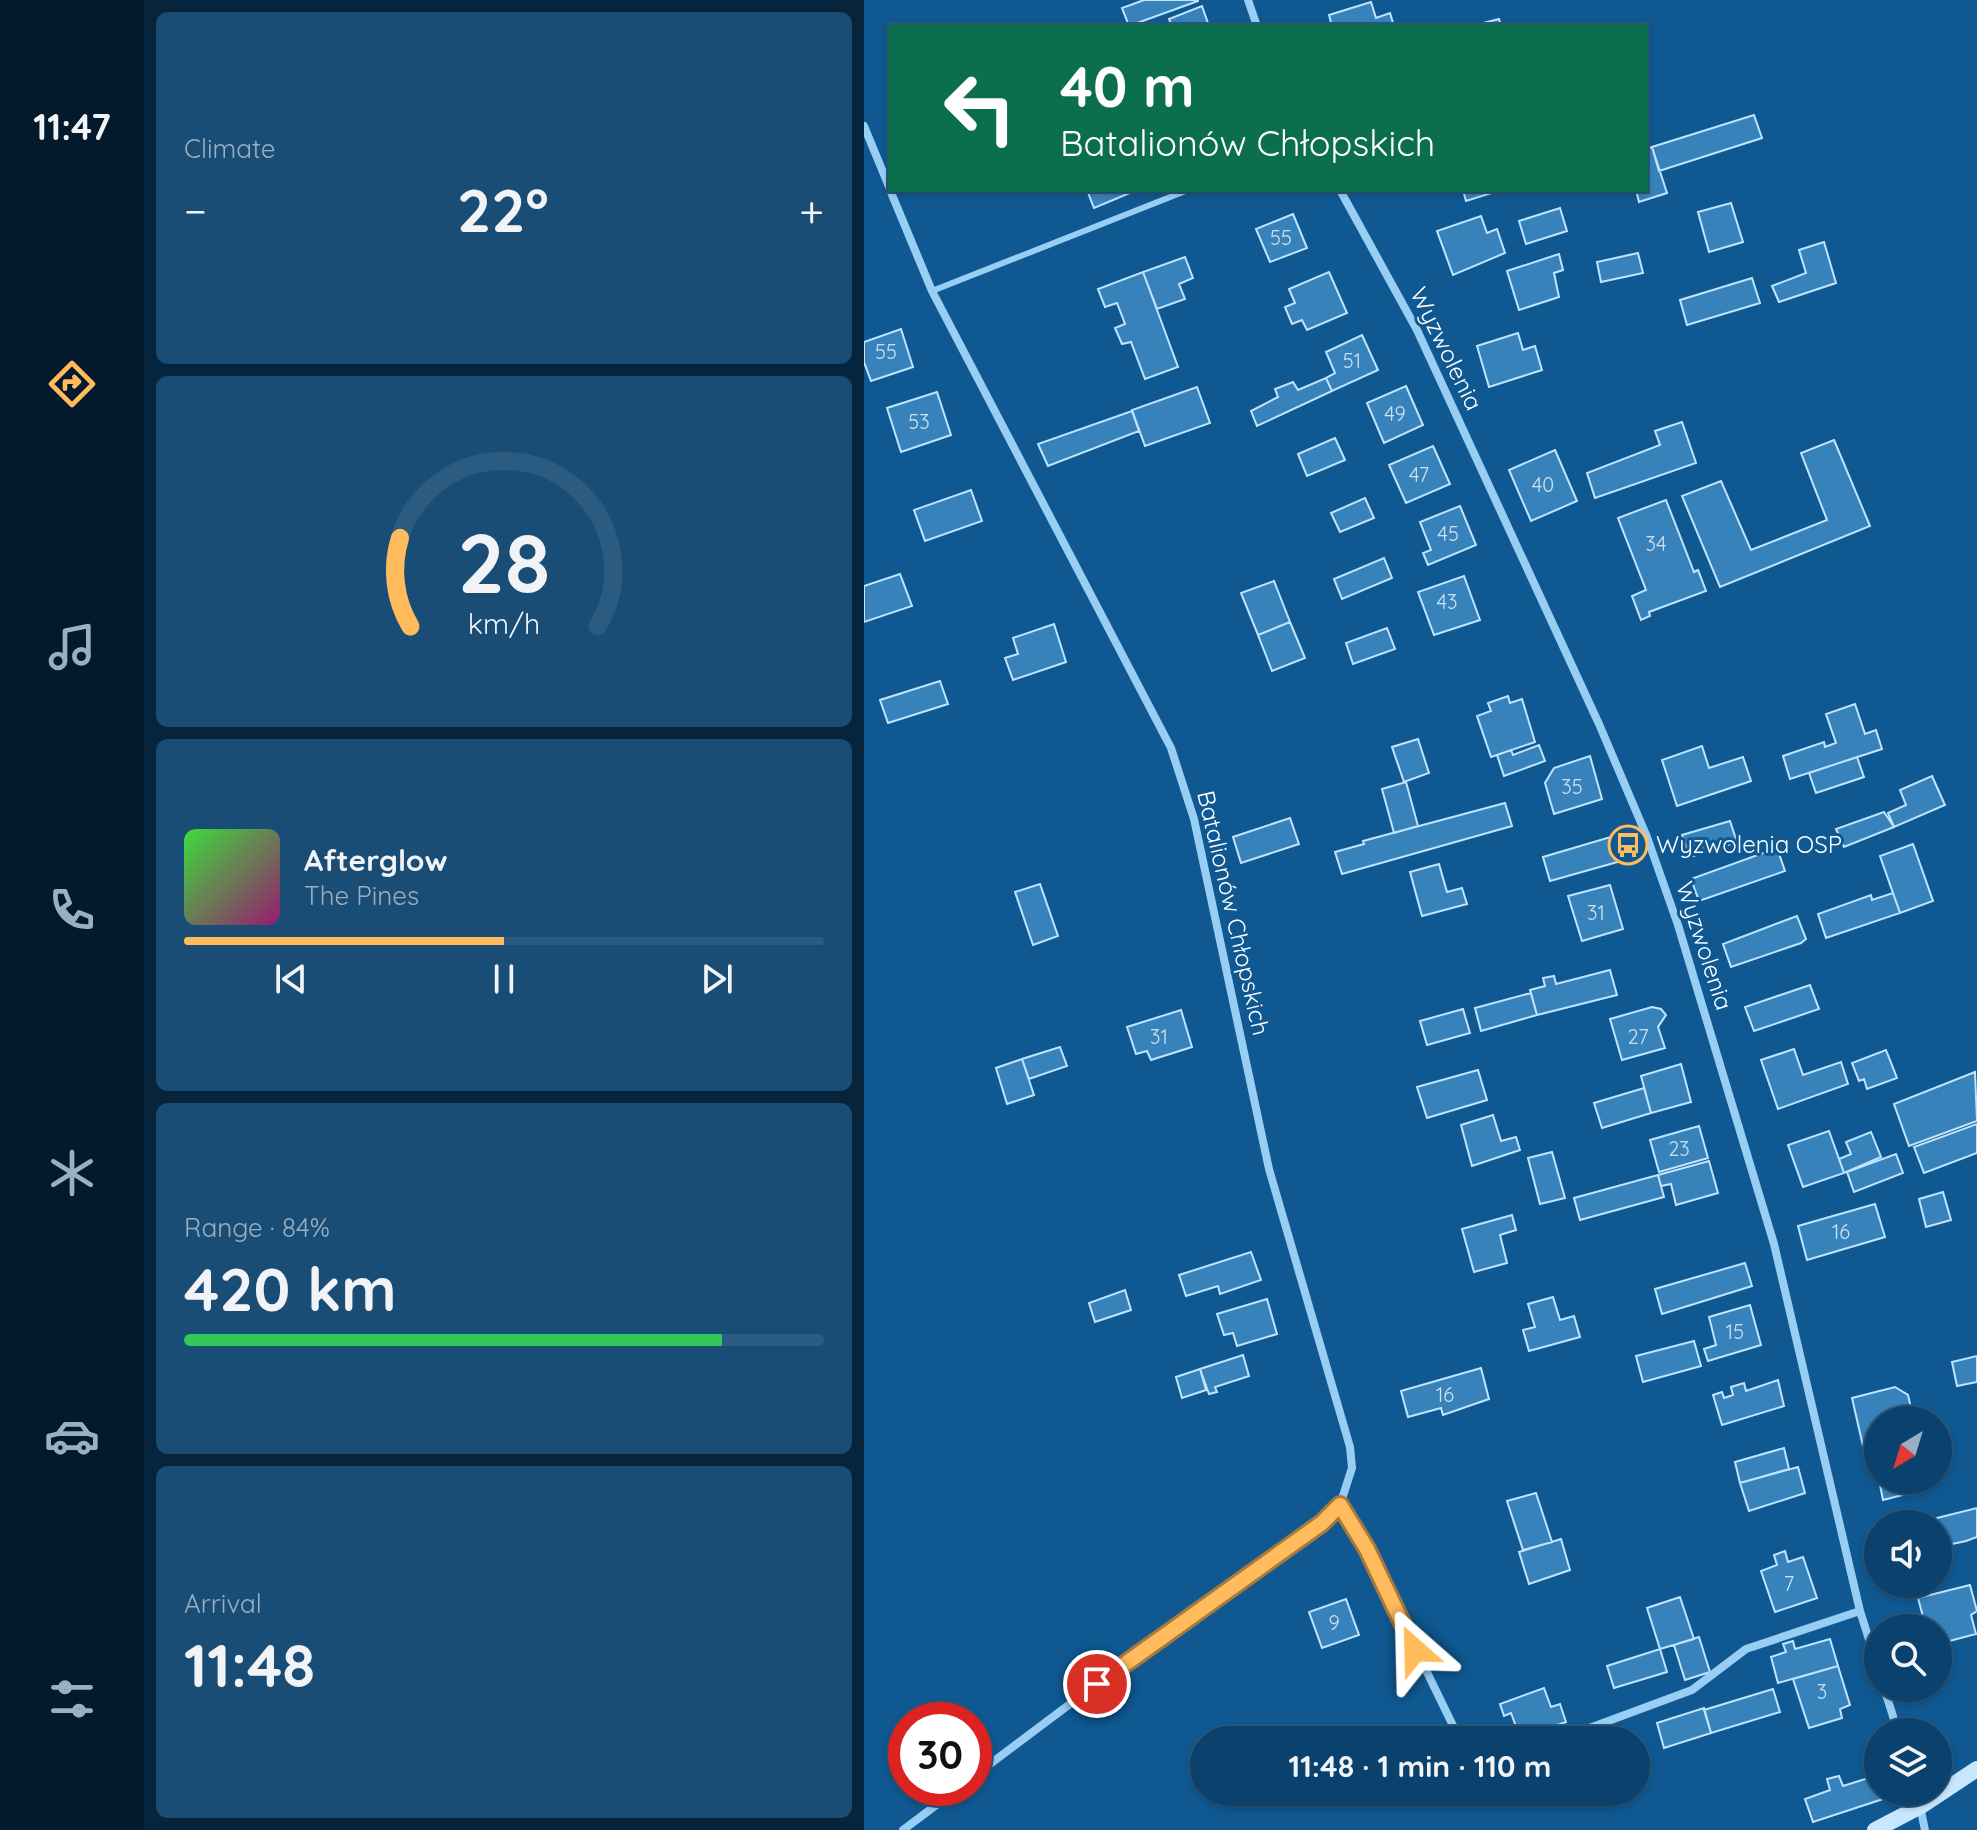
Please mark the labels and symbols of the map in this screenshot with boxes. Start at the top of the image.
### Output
house number: 55 [1270,225,1292,250]
street label: Wyzwolenia [1404,282,1490,415]
house number: 55 [875,339,897,364]
house number: 51 [1343,348,1361,373]
house number: 49 [1384,401,1406,426]
house number: 53 [908,409,930,434]
house number: 47 [1409,462,1429,487]
house number: 40 [1532,472,1554,497]
house number: 45 [1437,521,1459,546]
house number: 34 [1645,531,1667,556]
house number: 43 [1436,589,1458,614]
house number: 35 [1561,774,1583,799]
street label: Batalionów Chłopskich [1191,788,1277,1038]
bus stop icon: Wyzwolenia OSP [1607,824,1649,866]
place label: Wyzwolenia OSP [1656,829,1842,859]
street label: Wyzwolenia [1670,878,1740,1014]
house number: 31 [1587,900,1605,925]
house number: 31 [1150,1024,1168,1049]
house number: 27 [1628,1024,1648,1049]
house number: 23 [1668,1136,1690,1161]
house number: 16 [1832,1219,1850,1244]
house number: 15 [1726,1319,1744,1344]
house number: 16 [1436,1382,1454,1407]
north arrow [1864,1406,1952,1494]
house number: 7 [1784,1571,1794,1596]
position arrow [1373,1608,1457,1692]
house number: 9 [1328,1610,1340,1635]
pin [1063,1650,1131,1718]
house number: 3 [1817,1679,1827,1704]
speed limit sign: 30 [888,1702,992,1806]

